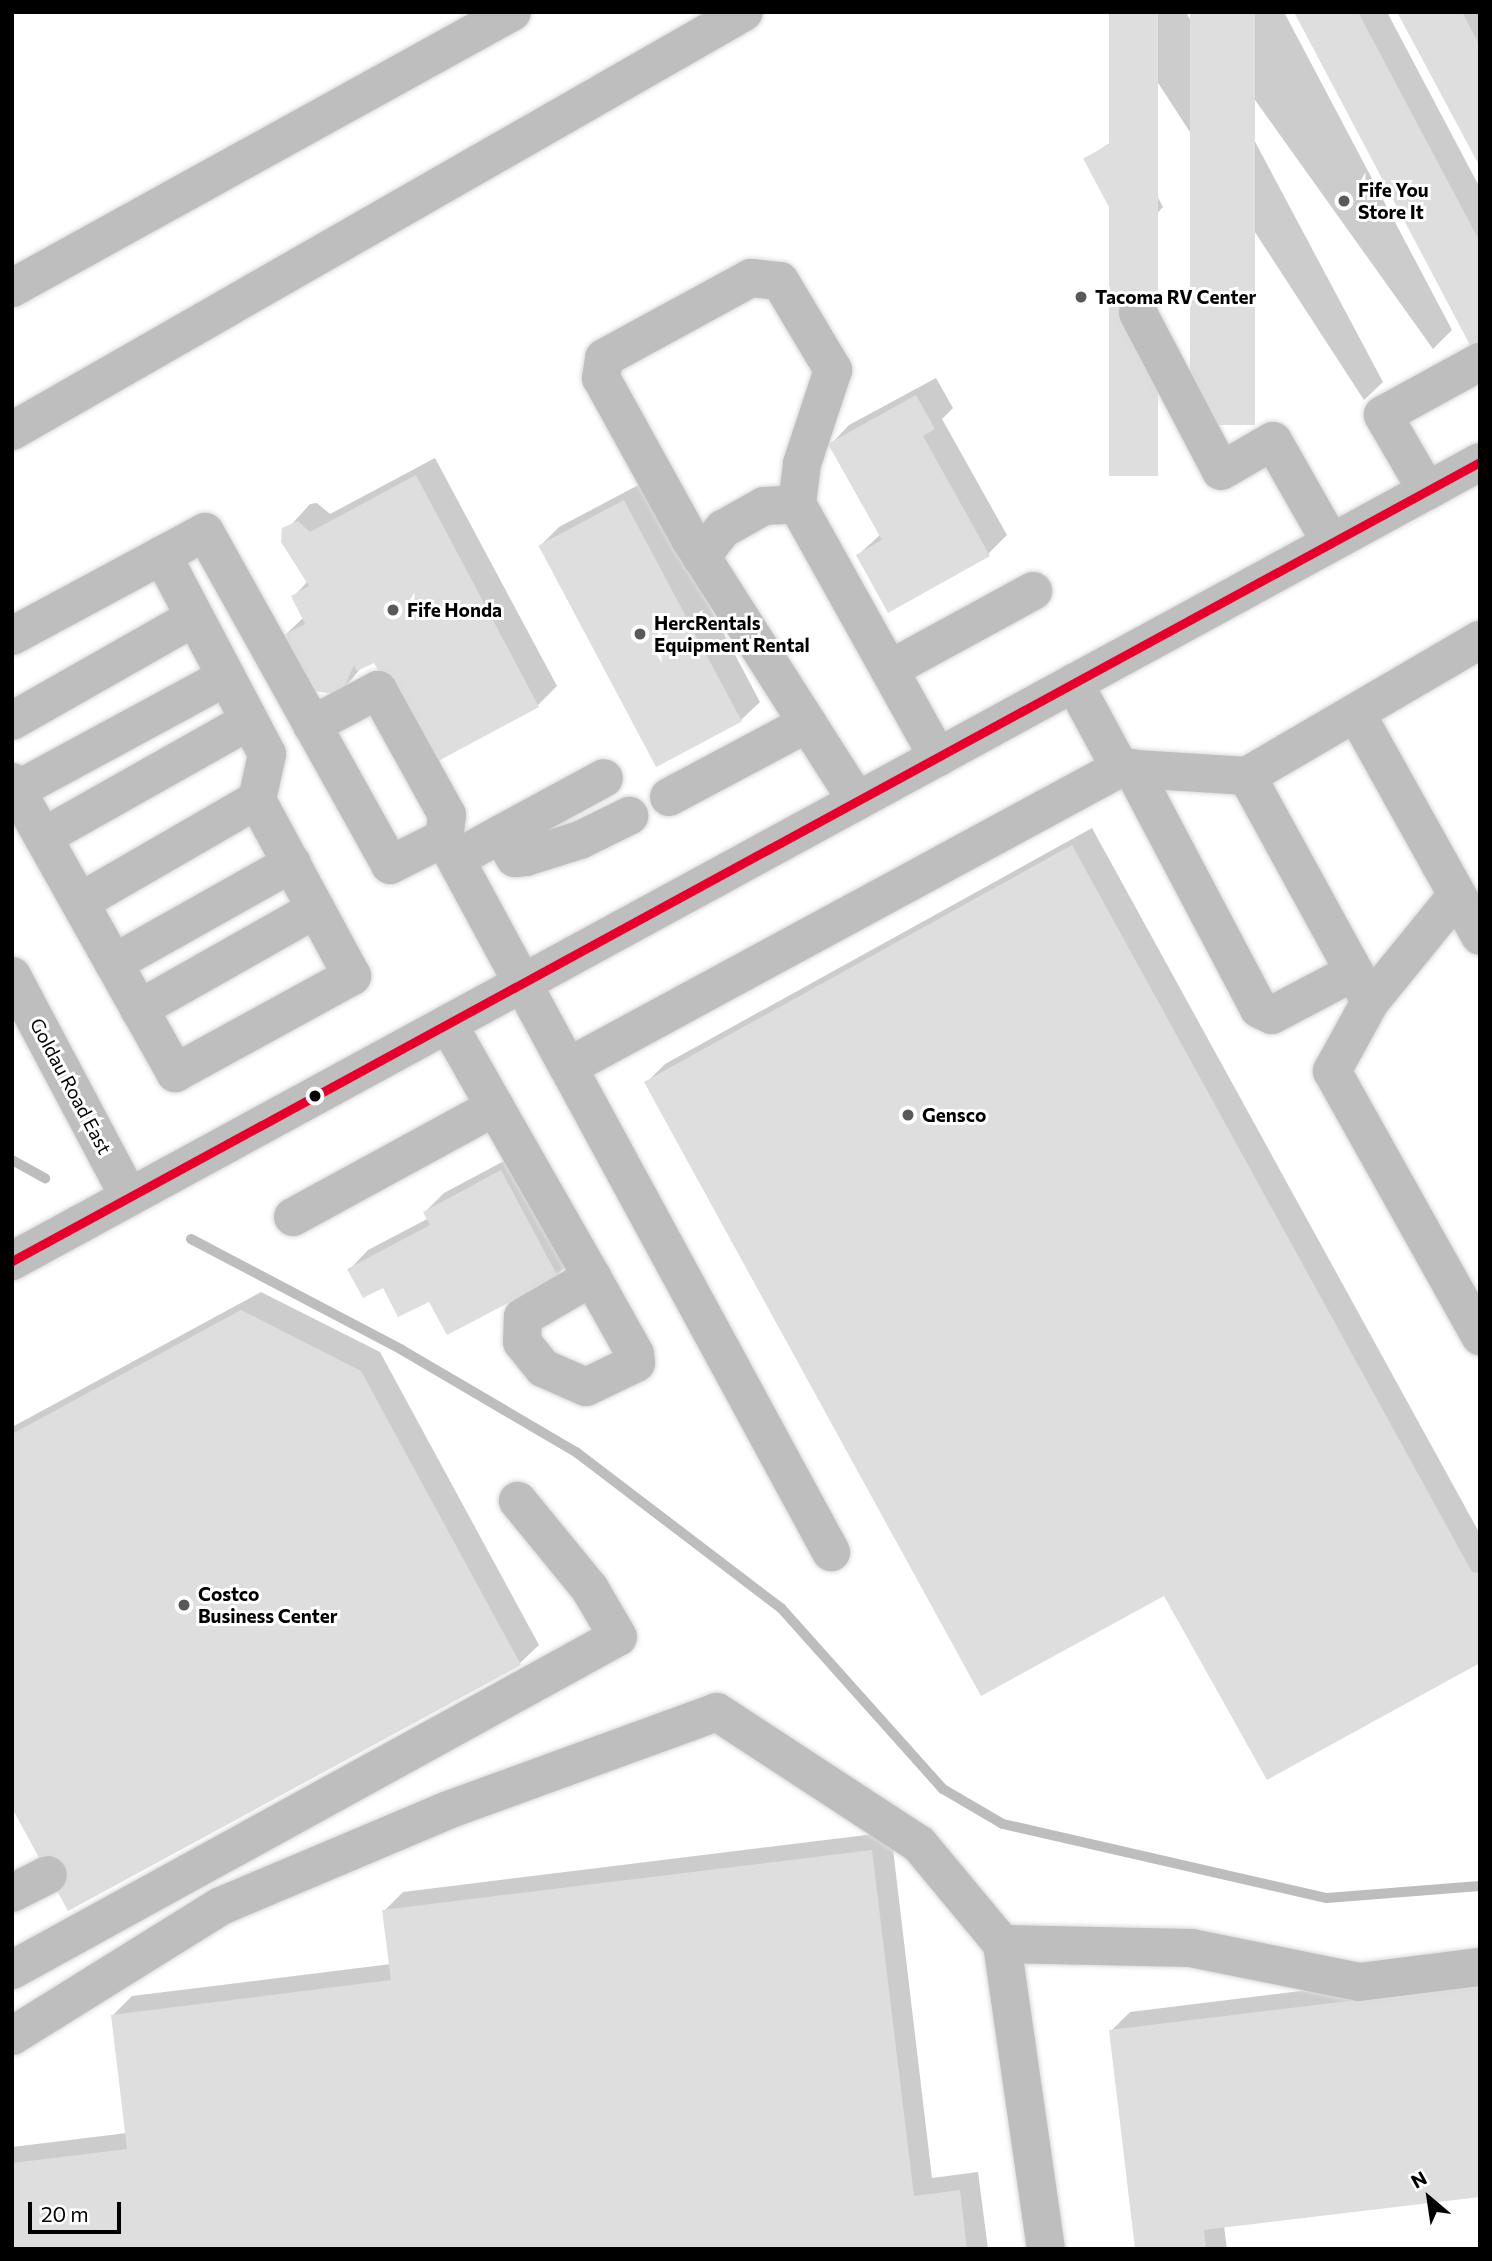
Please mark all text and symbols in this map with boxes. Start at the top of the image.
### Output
place label: Fife You Store It [1358,179,1429,223]
marker: Fife You Store It [1336,193,1352,209]
place label: Tacoma RV Center [1095,286,1256,308]
marker: Tacoma RV Center [1073,289,1089,305]
place label: Fife Honda [407,599,502,621]
marker: Fife Honda [385,602,401,618]
place label: HercRentals Equipment Rental [654,612,810,656]
marker: HercRentals Equipment Rental [632,626,648,642]
street label: Goldau Road East [26,1014,116,1158]
unlabelled marker [308,1089,322,1103]
place label: Gensco [922,1104,986,1126]
marker: Gensco [900,1107,916,1123]
place label: Costco Business Center [198,1583,338,1627]
marker: Costco Business Center [176,1597,192,1613]
north arrow [1394,2163,1464,2233]
text: N [1407,2166,1430,2193]
scale bar [32,2188,124,2232]
text: 20 m [41,2201,89,2226]

